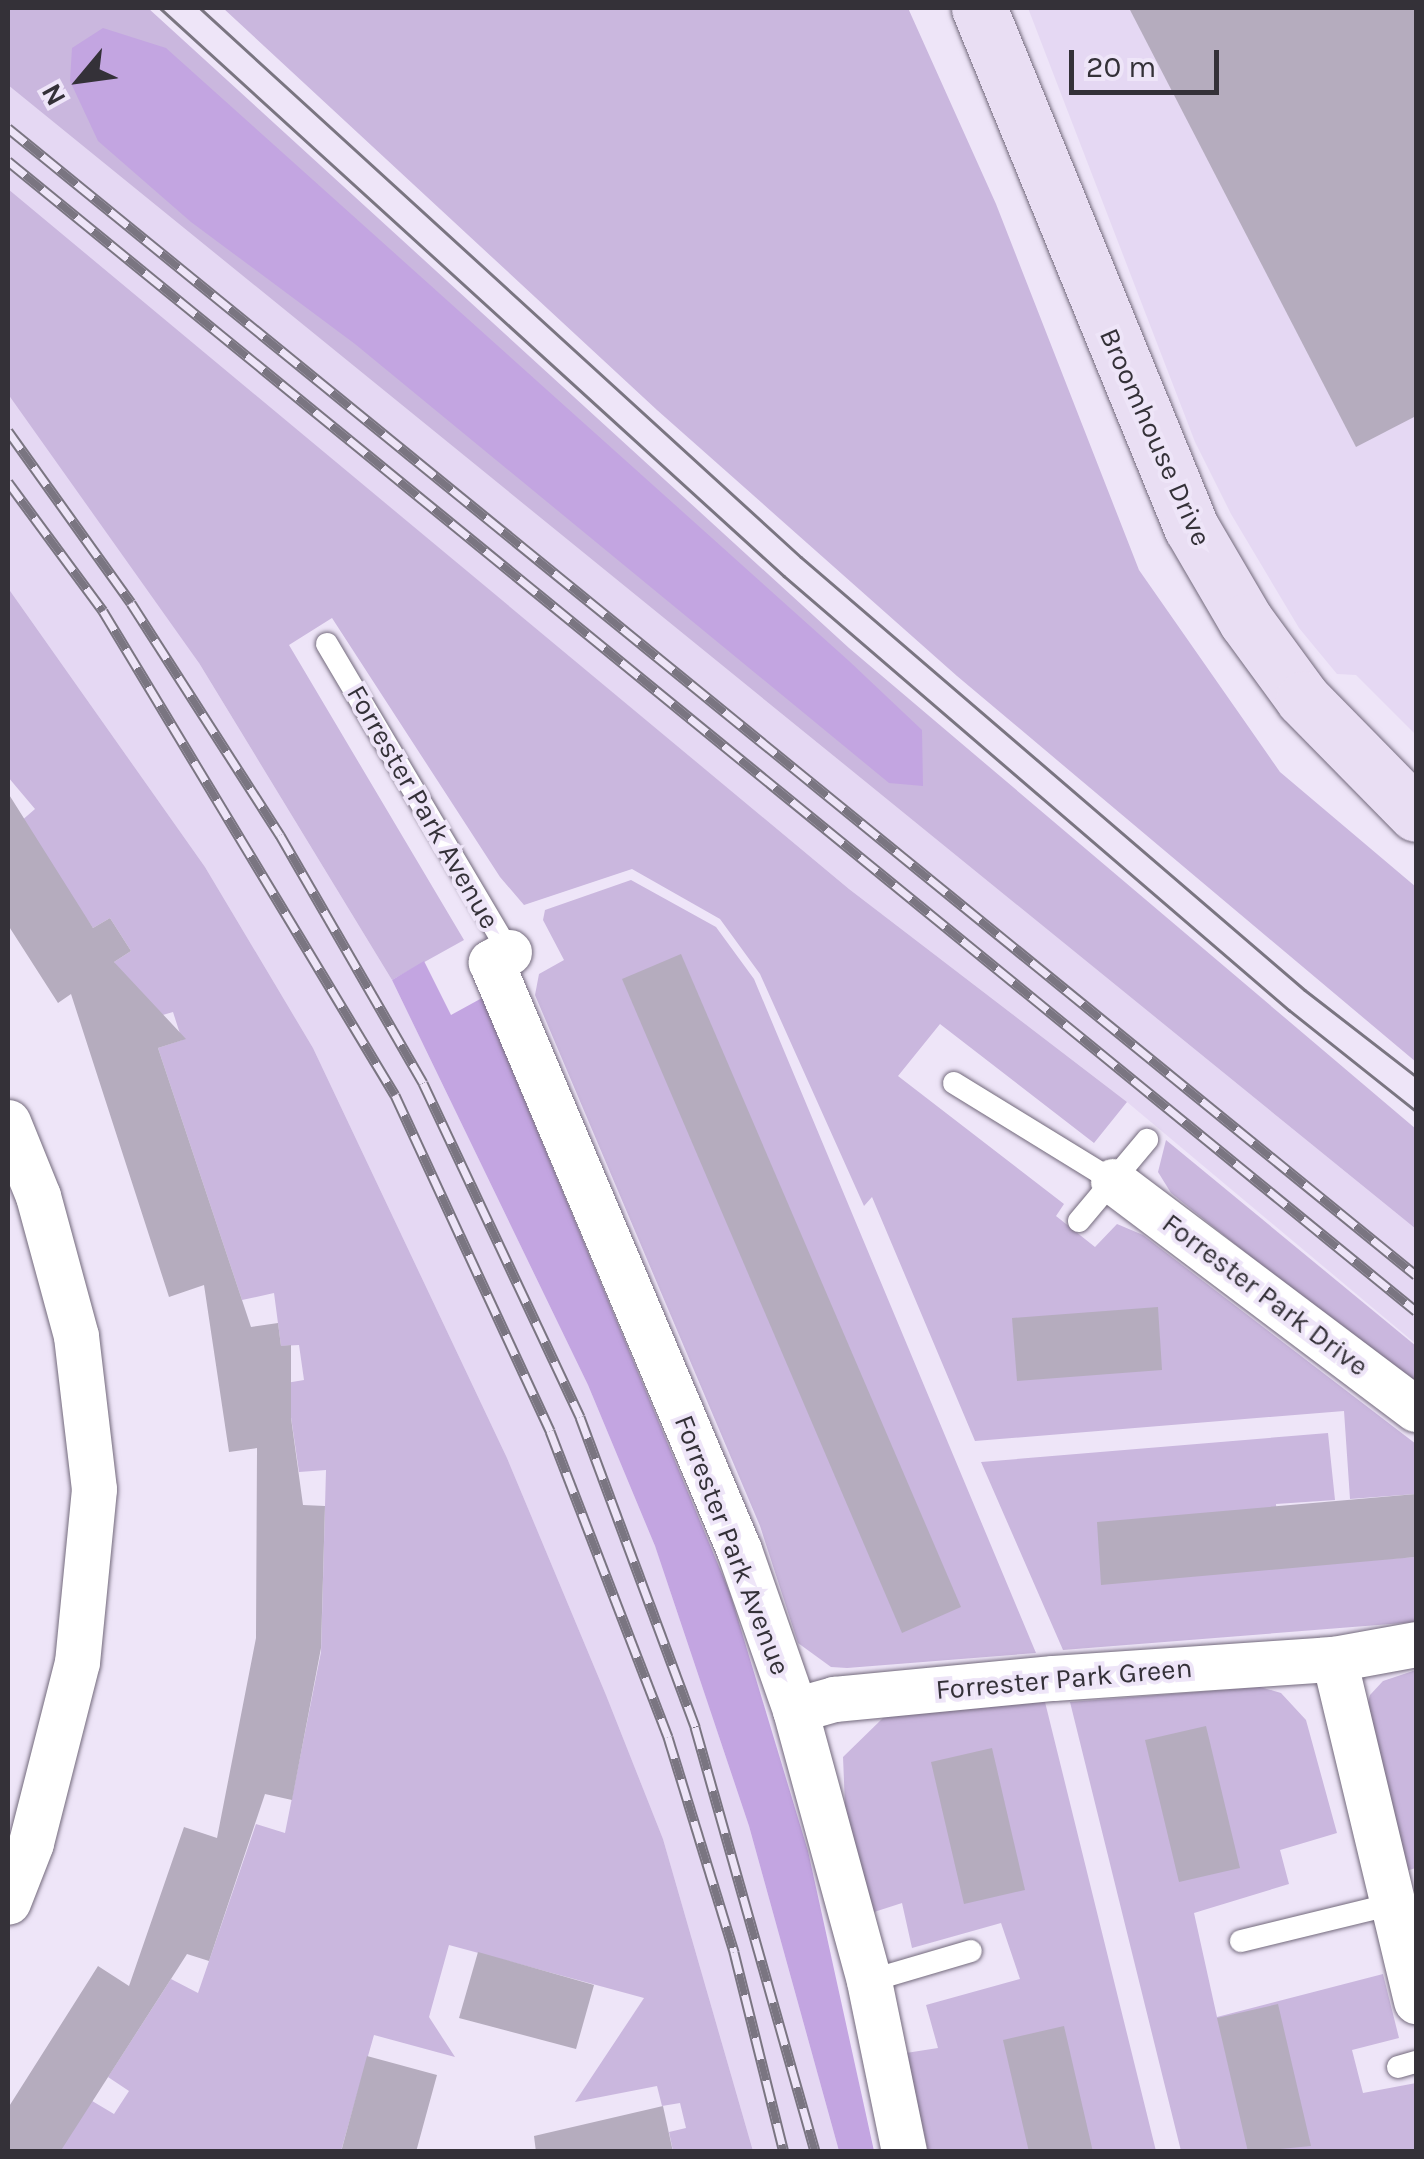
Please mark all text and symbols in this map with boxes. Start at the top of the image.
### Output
north arrow [30,30,130,130]
scale bar [1074,30,1224,92]
text: 20 m [1086,49,1156,85]
text: N [34,78,73,112]
street label: Broomhouse Drive [1092,323,1218,551]
street label: Forrester Park Avenue [339,679,507,935]
street label: Forrester Park Drive [1155,1207,1375,1383]
street label: Forrester Park Avenue [667,1410,797,1680]
street label: Forrester Park Green [934,1651,1194,1707]

